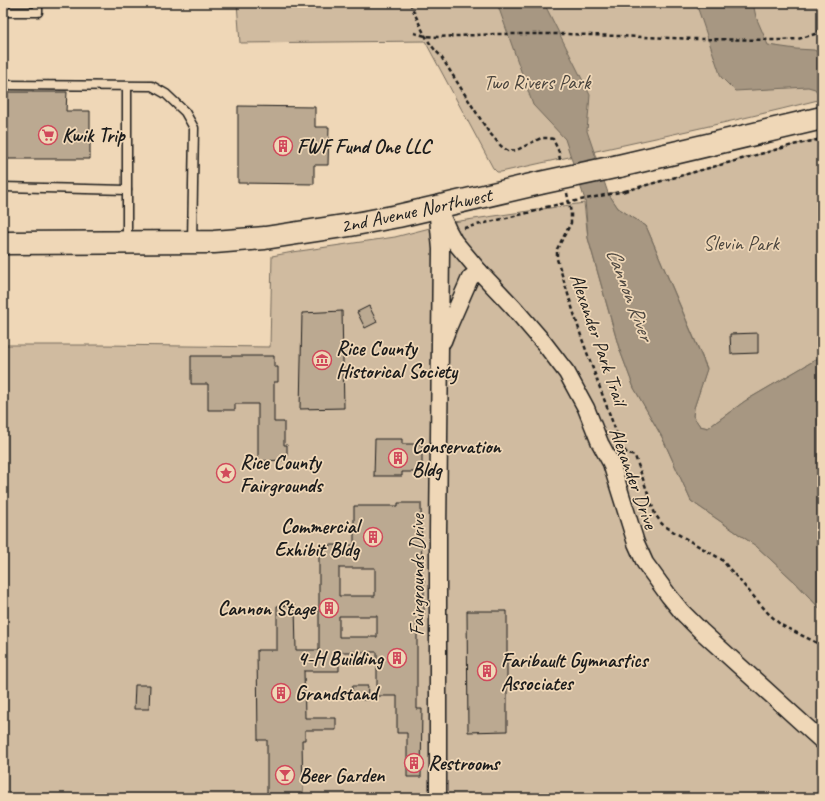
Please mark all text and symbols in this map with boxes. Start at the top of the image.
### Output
park label: Two Rivers Park [484,70,592,95]
place label: Kwik Trip [62,123,126,148]
supermarket icon: Kwik Trip [37,124,59,146]
place label: FWF Fund One LLC [297,134,434,159]
building icon: FWF Fund One LLC [272,135,294,157]
street label: 2nd Avenue Northwest [338,182,496,239]
park label: Slevin Park [703,231,780,256]
water label: Cannon River [601,244,661,347]
street label: Alexander Park Trail [564,270,634,412]
place label: Rice County Historical Society [336,336,459,385]
museum icon: Rice County Historical Society [311,349,333,371]
street label: Alexander Drive [604,424,664,534]
place label: Conservation Bldg [412,434,503,482]
building icon: Conservation Bldg [387,447,409,469]
place label: Rice County Fairgrounds [240,450,324,498]
place icon: Rice County Fairgrounds [215,462,237,484]
street label: Fairgrounds Drive [405,513,430,636]
place label: Commercial Exhibit Bldg [274,514,362,562]
building icon: Commercial Exhibit Bldg [362,526,384,548]
place label: Cannon Stage [218,596,317,621]
building icon: Cannon Stage [318,597,340,619]
place label: 4-H Building [297,646,385,671]
building icon: 4-H Building [386,647,408,669]
place label: Faribault Gymnastics Associates [501,648,649,696]
building icon: Faribault Gymnastics Associates [476,660,498,682]
place label: Grandstand [295,681,381,706]
building icon: Grandstand [270,682,292,704]
place label: Restrooms [428,751,501,776]
building icon: Restrooms [403,752,425,774]
place label: Beer Garden [299,763,385,788]
bar icon: Beer Garden [274,764,296,786]

